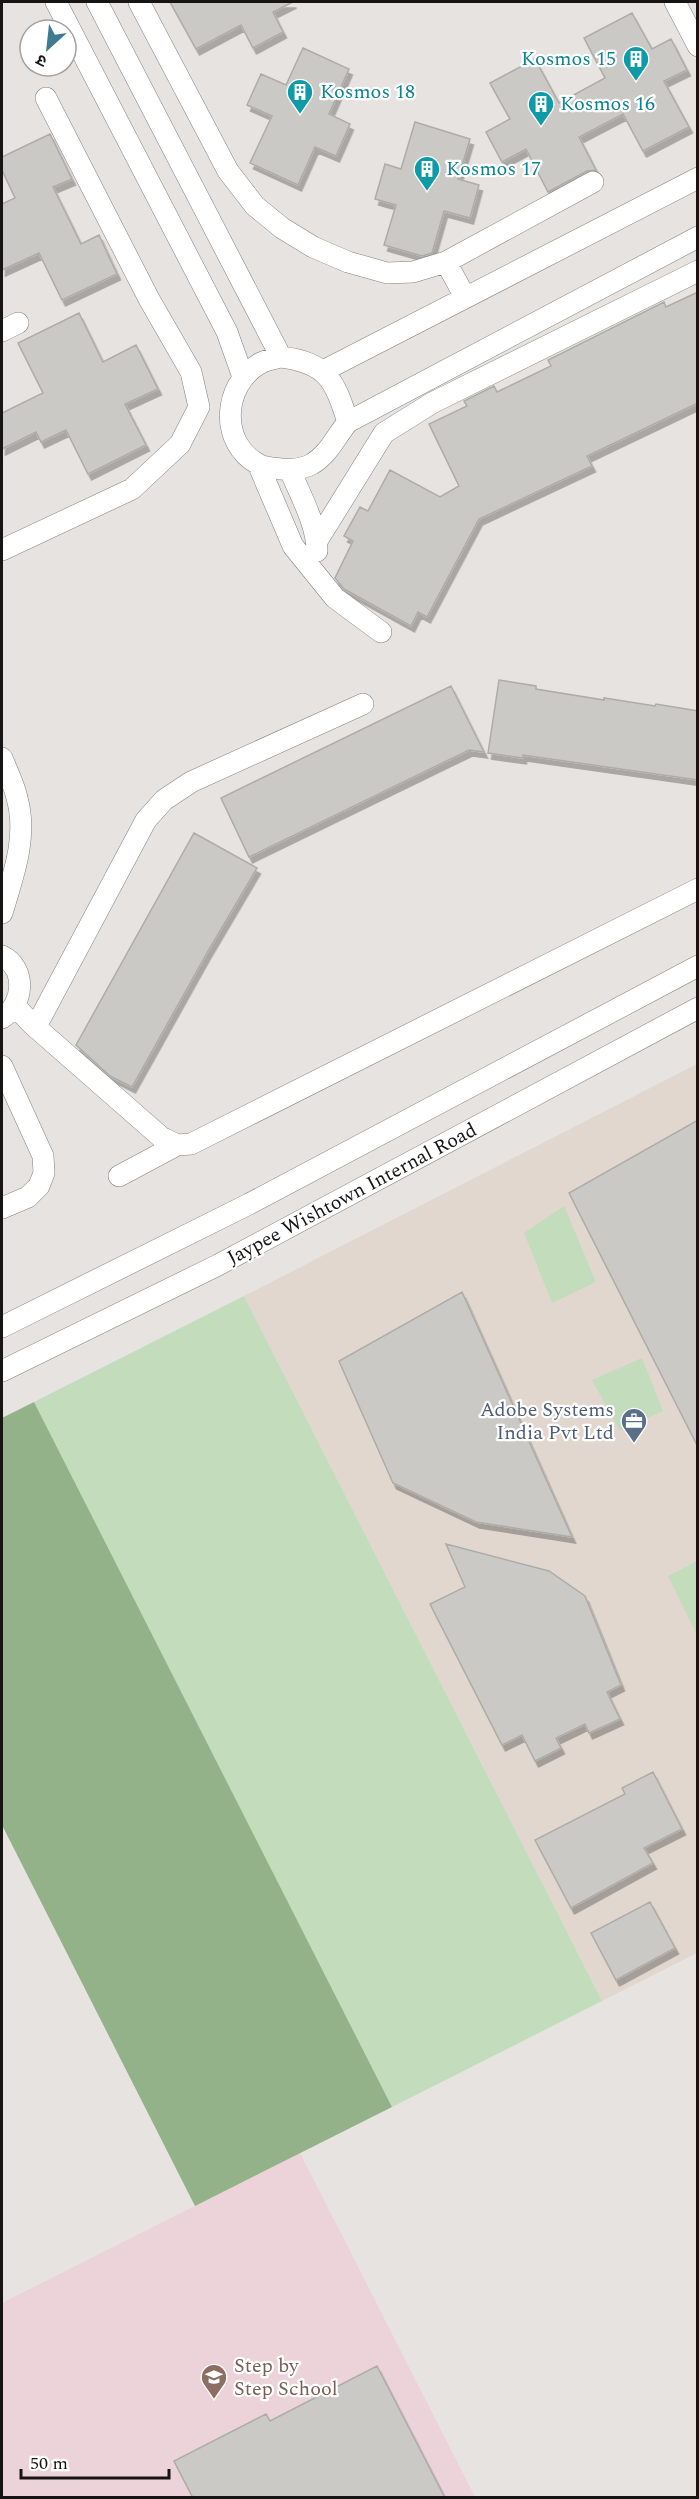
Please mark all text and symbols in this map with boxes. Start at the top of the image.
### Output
north arrow [18,18,78,78]
place label: Kosmos 15 [521,44,616,74]
building icon: Kosmos 15 [621,44,651,82]
text: उ [31,47,51,73]
building icon: Kosmos 18 [285,77,315,115]
place label: Kosmos 18 [320,77,415,107]
building icon: Kosmos 16 [526,89,556,127]
place label: Kosmos 16 [560,89,655,119]
building icon: Kosmos 17 [412,154,442,192]
place label: Kosmos 17 [446,154,541,184]
street label: Jaypee Wishtown Internal Road [222,1115,482,1273]
place label: Adobe Systems India Pvt Ltd [480,1395,614,1448]
office icon: Adobe Systems India Pvt Ltd [619,1406,649,1444]
place label: Step by Step School [234,2351,338,2404]
school or university icon: Step by Step School [199,2362,229,2400]
scale bar [21,2442,170,2480]
text: 50 m [30,2450,68,2477]

